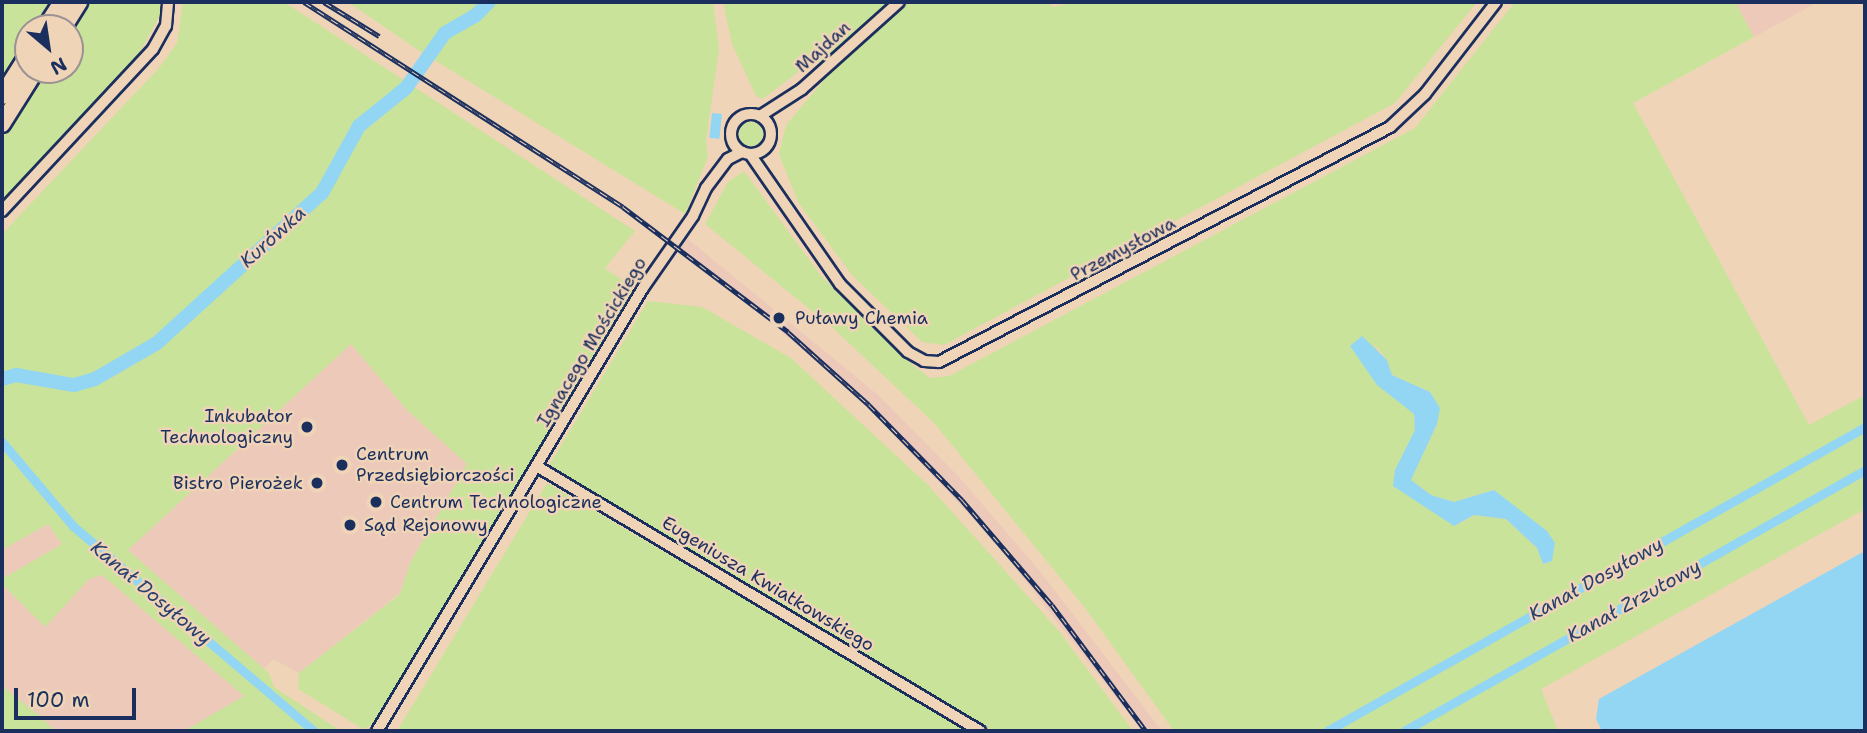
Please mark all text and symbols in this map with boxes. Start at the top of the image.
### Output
north arrow [14,14,84,84]
street label: Majdan [791,17,855,77]
text: N [46,51,71,81]
water label: Kurówka [235,201,311,273]
street label: Przemysłowa [1067,212,1179,286]
street label: Ignacego Mościckiego [533,253,651,431]
place label: Puławy Chemia [795,307,928,329]
marker: Puławy Chemia [769,308,789,328]
place label: Inkubator Technologiczny [160,406,293,448]
marker: Inkubator Technologiczny [299,419,315,435]
place label: Centrum Przedsiębiorczości [356,444,515,486]
marker: Centrum Przedsiębiorczości [334,457,350,473]
place label: Bistro Pierożek [173,472,303,494]
marker: Bistro Pierożek [309,475,325,491]
place label: Centrum Technologiczne [390,491,602,513]
marker: Centrum Technologiczne [368,494,384,510]
street label: Eugeniusza Kwiatkowskiego [658,512,878,656]
place label: Sąd Rejonowy [364,514,488,536]
marker: Sąd Rejonowy [342,517,358,533]
water label: Kanał Dosyłowy [1525,533,1667,625]
water label: Kanał Dosyłowy [86,536,216,650]
water label: Kanał Zrzutowy [1563,555,1705,647]
scale bar [18,674,140,718]
text: 100 m [27,686,90,714]

